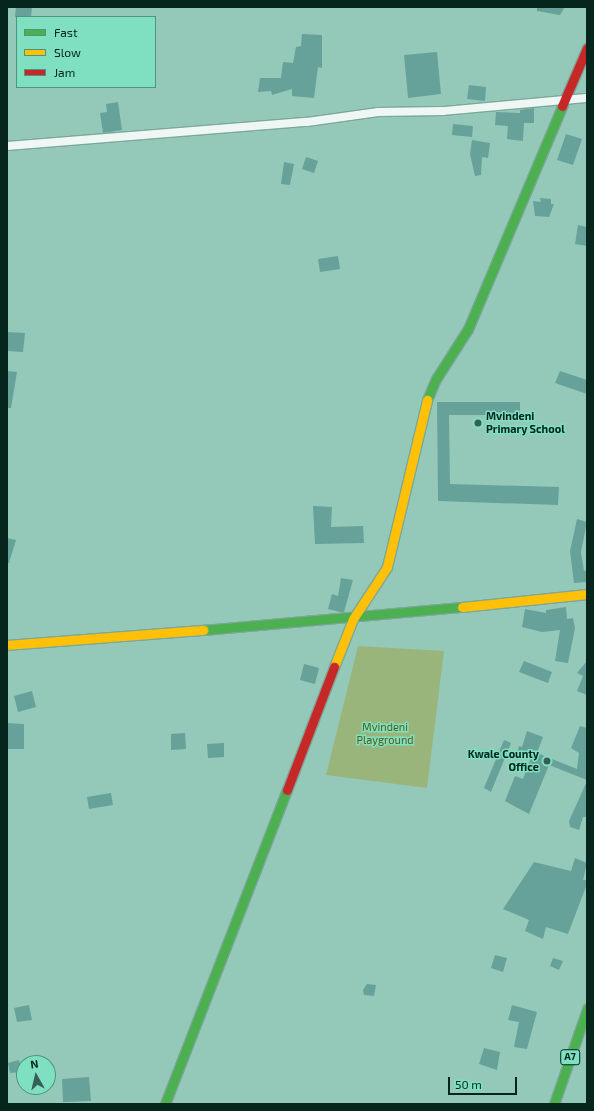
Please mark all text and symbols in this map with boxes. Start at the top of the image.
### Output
legend [16,16,156,88]
text: Fast [54,25,77,39]
text: Slow [54,45,81,59]
text: Jam [54,65,75,79]
place label: Mvindeni Primary School [486,410,565,436]
marker: Mvindeni Primary School [473,418,483,428]
park label: Mvindeni Playground [356,721,414,747]
place label: Kwale County Office [468,748,539,774]
marker: Kwale County Office [542,756,552,766]
road number: A7 [560,1049,580,1065]
north arrow [16,1055,56,1095]
text: N [30,1057,39,1071]
scale bar [450,1069,519,1095]
text: 50 m [455,1077,482,1091]

